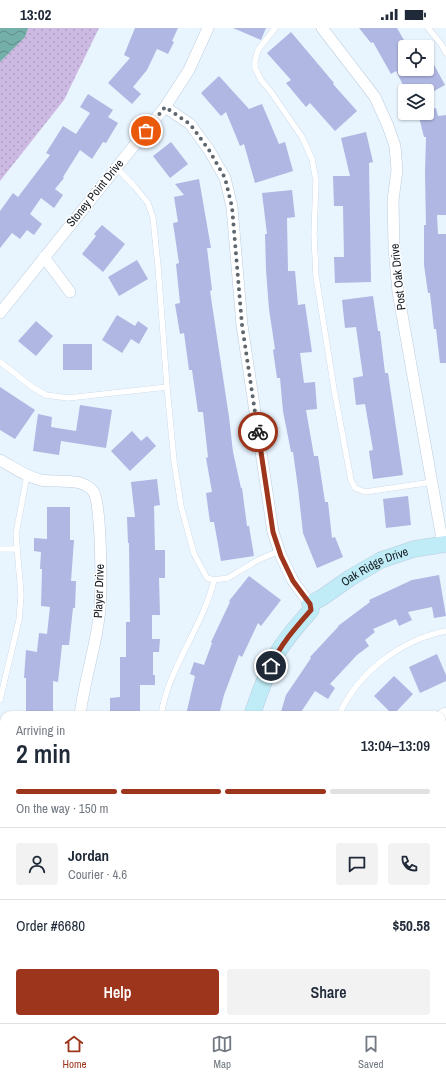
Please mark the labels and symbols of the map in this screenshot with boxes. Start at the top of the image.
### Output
pin [129,114,163,148]
street label: Stoney Point Drive [63,156,127,230]
street label: Post Oak Drive [387,243,409,311]
courier [238,412,278,452]
street label: Oak Ridge Drive [338,543,410,590]
street label: Player Drive [90,564,108,618]
pin [254,649,288,683]

